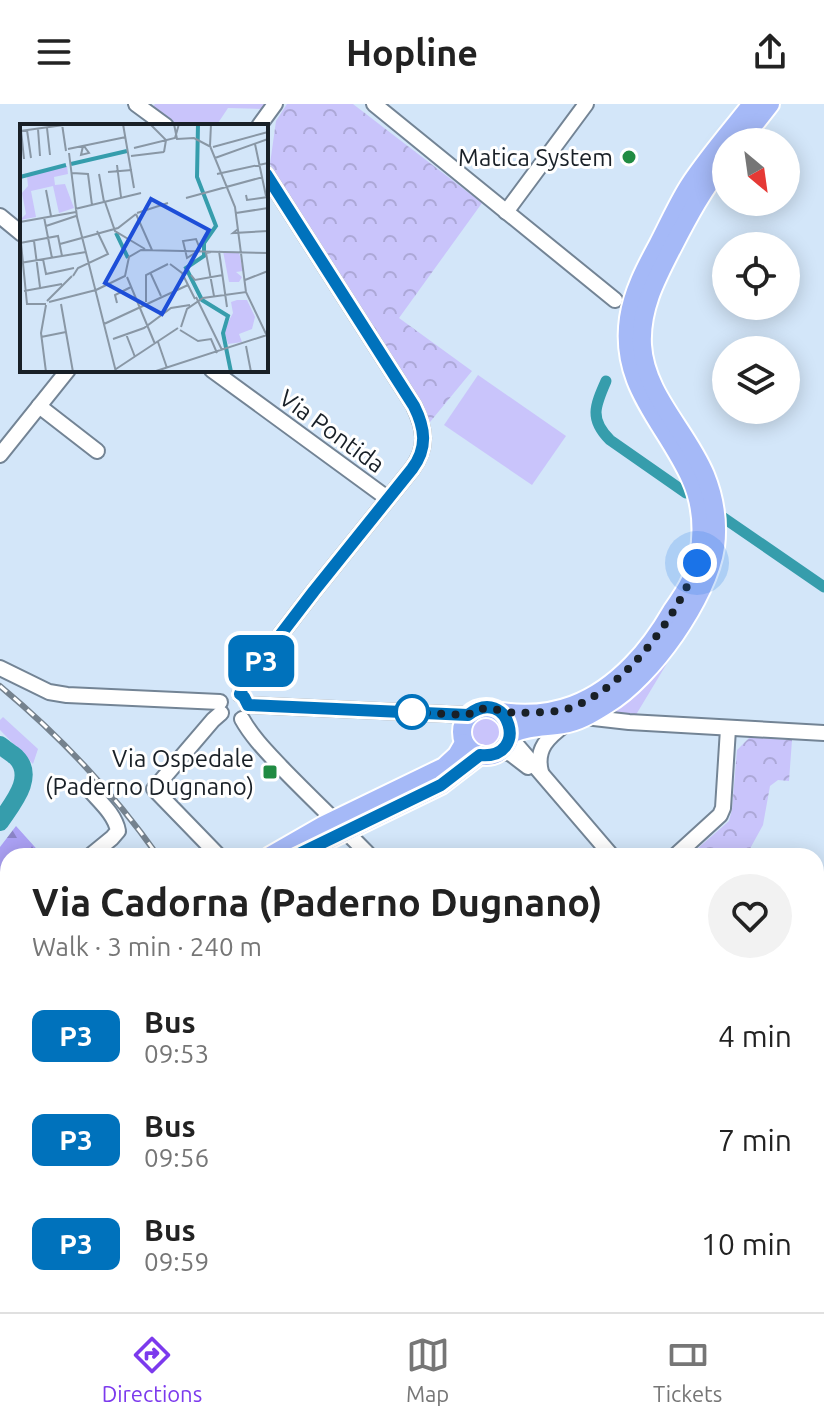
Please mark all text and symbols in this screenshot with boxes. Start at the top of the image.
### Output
icon: menu [32,30,76,74]
icon: share [748,30,792,74]
text: Hopline [346,32,478,73]
inset map [20,124,268,372]
north arrow [712,128,800,216]
map controls [712,128,800,424]
place label: Matica System [458,144,613,171]
marker: Matica System [620,148,638,166]
button: locate [712,232,800,320]
button: layers [712,336,800,424]
street label: Via Pontida [274,384,390,478]
your location [677,543,717,583]
line badge: P3 [225,635,297,687]
text: P3 [244,645,278,676]
unlabelled marker [395,695,429,729]
place label: Via Ospedale (Paderno Dugnano) [45,745,254,800]
marker: Via Ospedale (Paderno Dugnano) [261,763,279,781]
button: heart [708,874,792,958]
text: Via Cadorna (Paderno Dugnano) [32,881,603,923]
text: Walk · 3 min · 240 m [32,932,262,961]
text: Bus [144,1005,196,1039]
text: 4 min [718,1019,792,1053]
text: P3 [59,1020,93,1051]
text: 09:53 [144,1039,209,1068]
text: Bus [144,1109,196,1143]
text: 7 min [718,1123,792,1157]
text: P3 [59,1124,93,1155]
text: 09:56 [144,1143,209,1172]
text: Bus [144,1213,196,1247]
text: 10 min [701,1227,792,1261]
text: P3 [59,1228,93,1259]
text: 09:59 [144,1247,209,1276]
tab: Directions [102,1333,202,1406]
tab: Map [406,1333,450,1406]
tab: Tickets [653,1333,722,1406]

